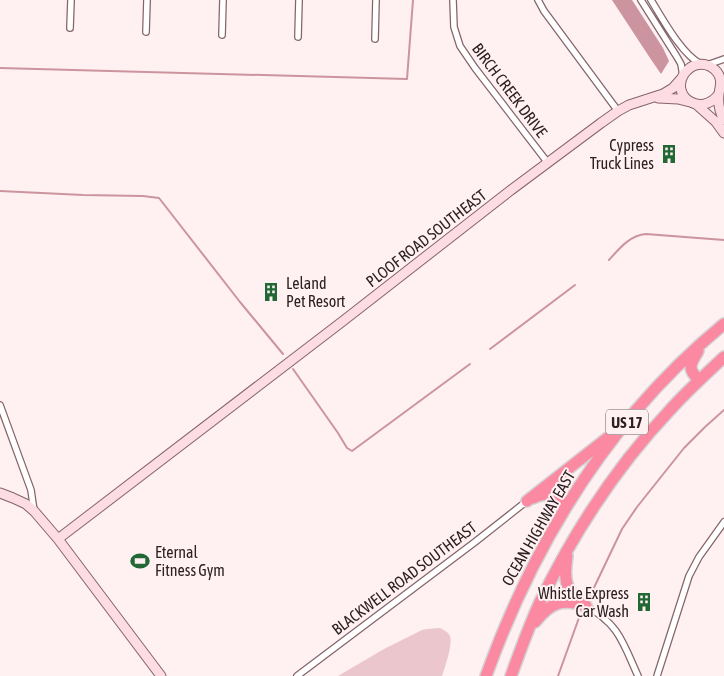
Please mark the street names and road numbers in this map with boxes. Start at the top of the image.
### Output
street label: BIRCH CREEK DRIVE [469,40,551,141]
street label: PLOOF ROAD SOUTHEAST [362,186,490,290]
road number: US 17 [606,410,648,434]
street label: OCEAN HIGHWAY EAST [498,467,578,589]
street label: BLACKWELL ROAD SOUTHEAST [328,518,480,638]

